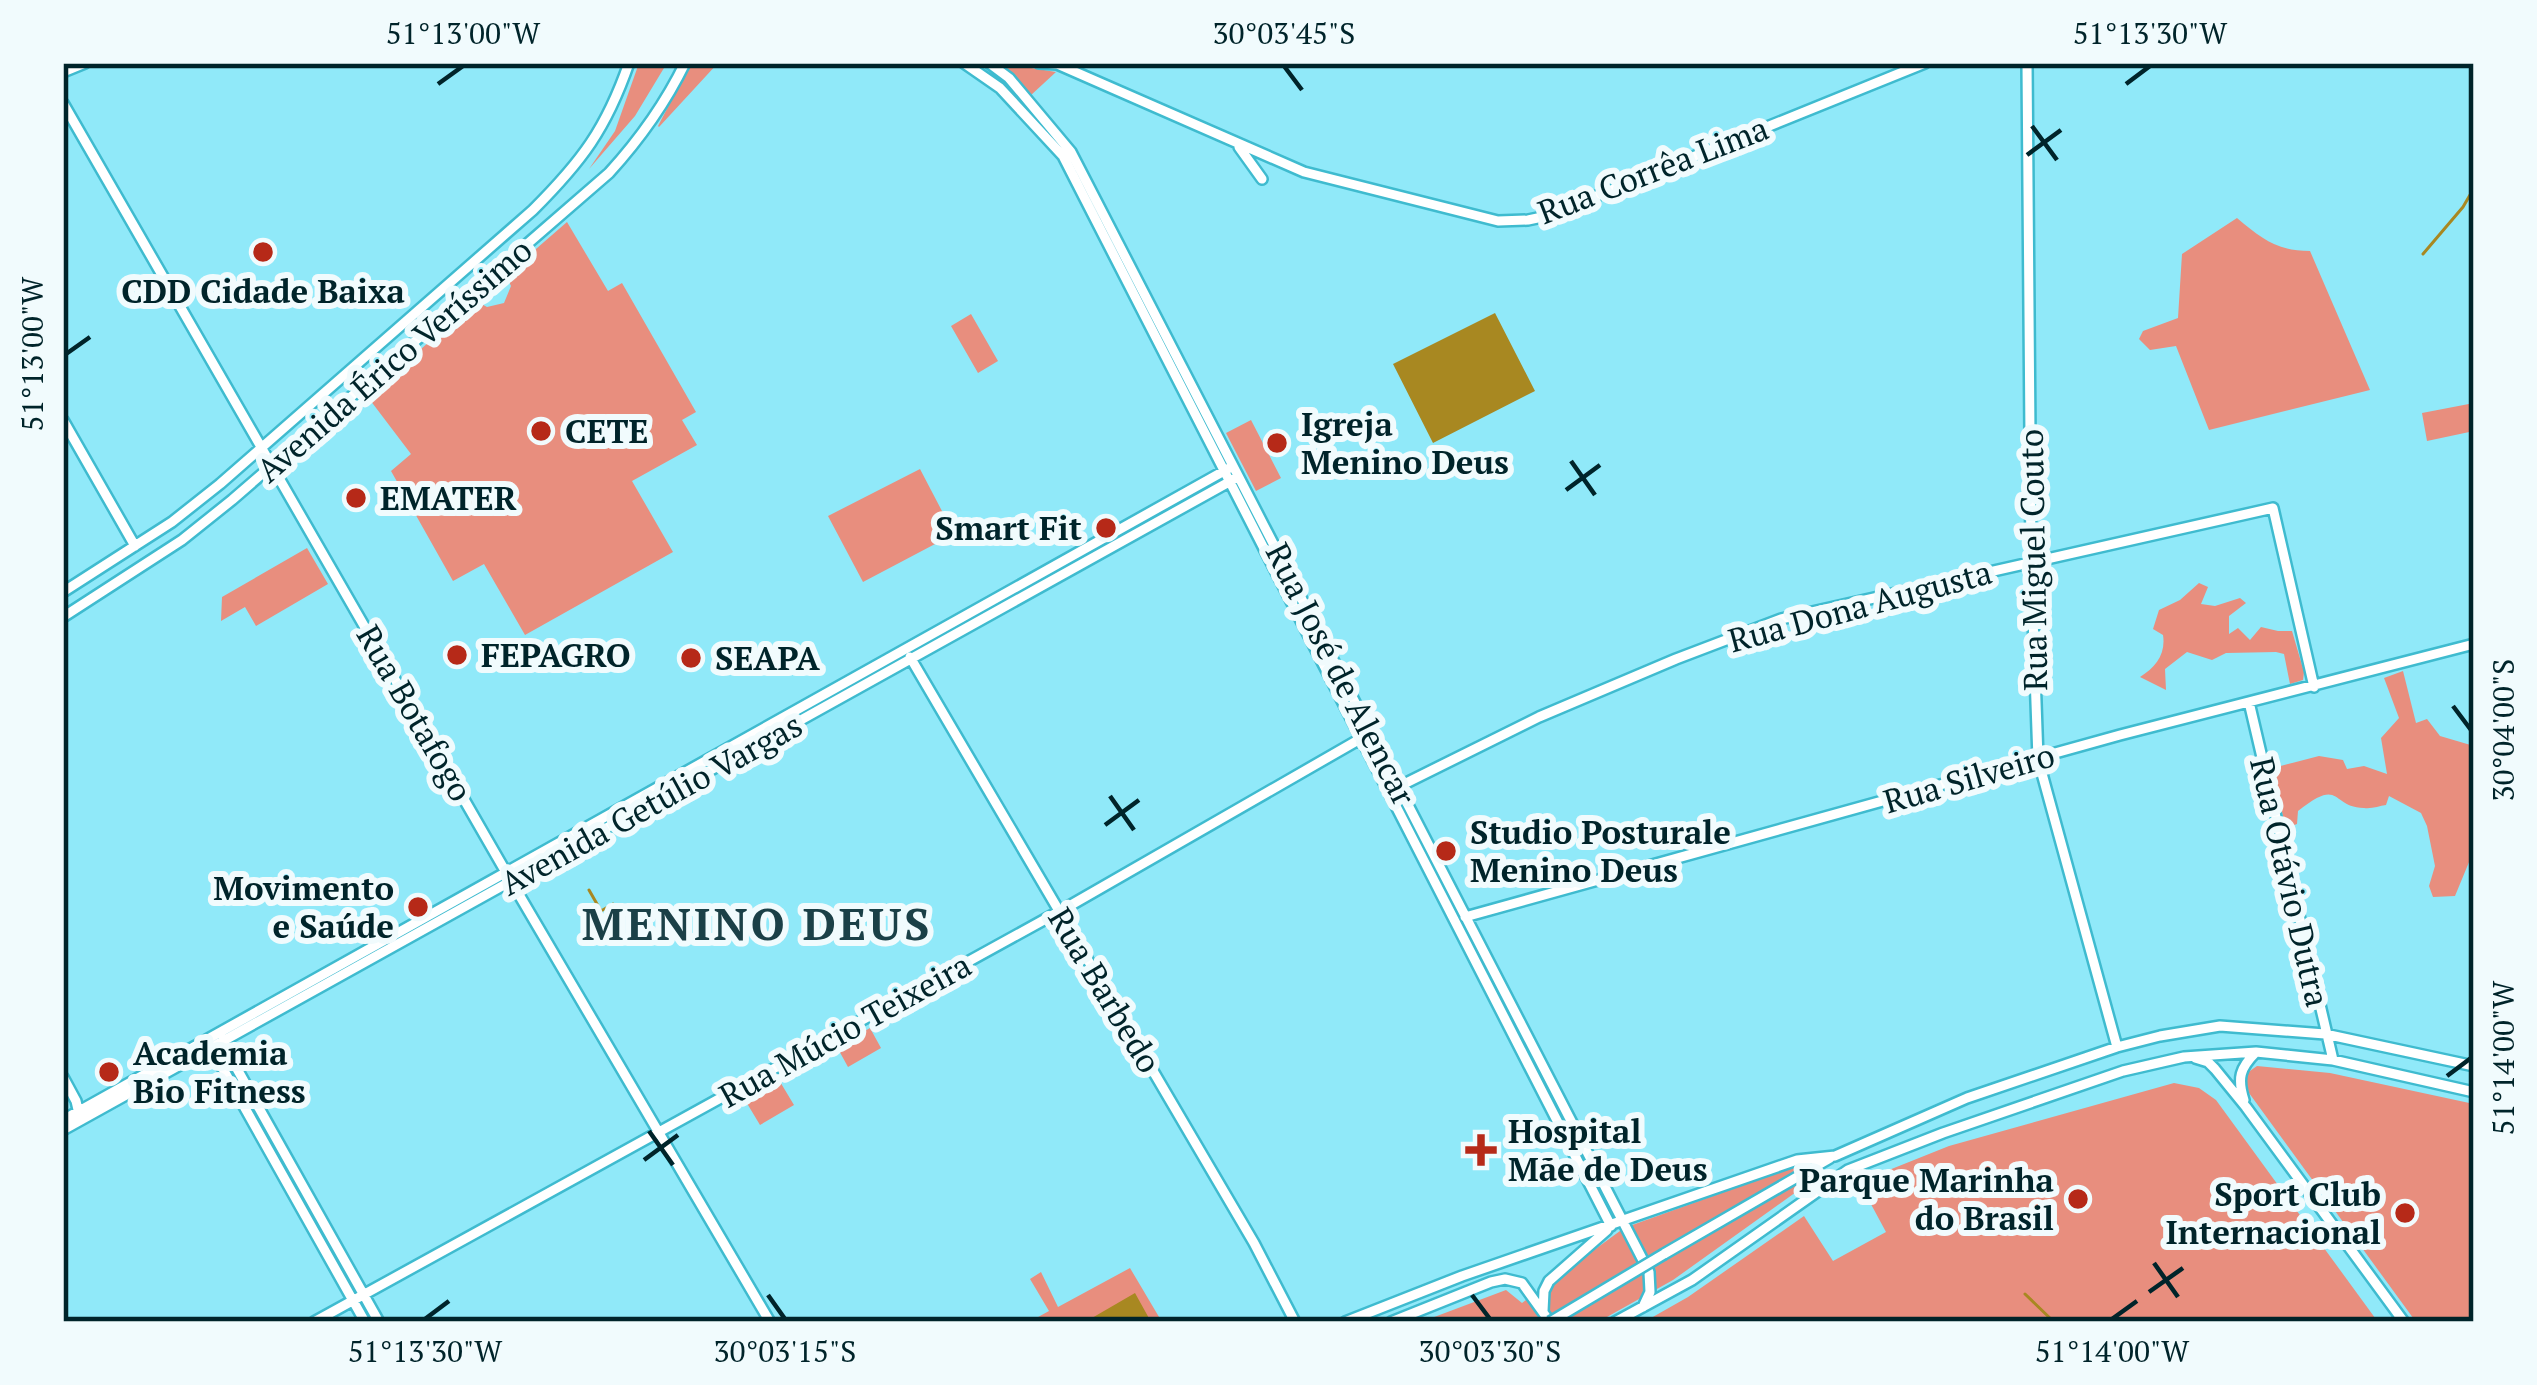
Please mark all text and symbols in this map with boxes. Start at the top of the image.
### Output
text: 51°13'00"W [386,13,541,53]
text: 30°03'45"S [1213,13,1355,53]
text: 51°13'30"W [2073,13,2228,53]
street label: Rua Corrêa Lima [1532,106,1774,233]
street label: Avenida Érico Veríssimo [247,228,540,491]
marker: CDD Cidade Baixa [250,239,276,265]
place label: CDD Cidade Baixa [121,269,405,312]
text: 51°13'00"W [12,276,52,431]
place label: Igreja Menino Deus [1301,402,1509,483]
place label: CETE [565,409,648,452]
marker: CETE [528,418,554,444]
street label: Rua Miguel Couto [2009,429,2056,691]
marker: Igreja Menino Deus [1264,430,1290,456]
place label: EMATER [380,476,517,519]
marker: EMATER [343,485,369,511]
place label: Smart Fit [935,506,1082,549]
marker: Smart Fit [1093,515,1119,541]
street label: Rua José de Alencar [1257,535,1426,812]
street label: Rua Dona Augusta [1723,550,1996,661]
street label: Rua Botafogo [348,617,483,808]
place label: FEPAGRO [481,633,631,676]
place label: SEAPA [715,636,821,679]
marker: FEPAGRO [444,642,470,668]
marker: SEAPA [678,645,704,671]
text: 30°04'00"S [2483,659,2523,801]
street label: Avenida Getúlio Vargas [492,703,809,904]
street label: Rua Silveiro [1878,733,2059,822]
street label: Rua Otávio Dutra [2241,753,2340,1011]
place label: Studio Posturale Menino Deus [1470,810,1731,891]
marker: Studio Posturale Menino Deus [1433,838,1459,864]
place label: Movimento e Saúde [213,866,394,947]
district label: MENINO DEUS [582,893,932,953]
marker: Movimento e Saúde [405,894,431,920]
street label: Rua Barbedo [1039,899,1172,1080]
street label: Rua Múcio Teixeira [711,943,978,1117]
text: 51°14'00"W [2483,980,2523,1135]
place label: Academia Bio Fitness [133,1031,306,1112]
marker: Academia Bio Fitness [96,1059,122,1085]
place label: Hospital Mãe de Deus [1508,1109,1708,1190]
marker: Hospital Mãe de Deus [1465,1134,1497,1166]
place label: Parque Marinha do Brasil [1799,1158,2054,1239]
place label: Sport Club Internacional [2166,1172,2381,1253]
marker: Parque Marinha do Brasil [2065,1186,2091,1212]
marker: Sport Club Internacional [2392,1200,2418,1226]
text: 51°13'30"W [348,1331,503,1371]
text: 30°03'15"S [714,1331,856,1371]
text: 30°03'30"S [1419,1331,1561,1371]
text: 51°14'00"W [2035,1331,2190,1371]

